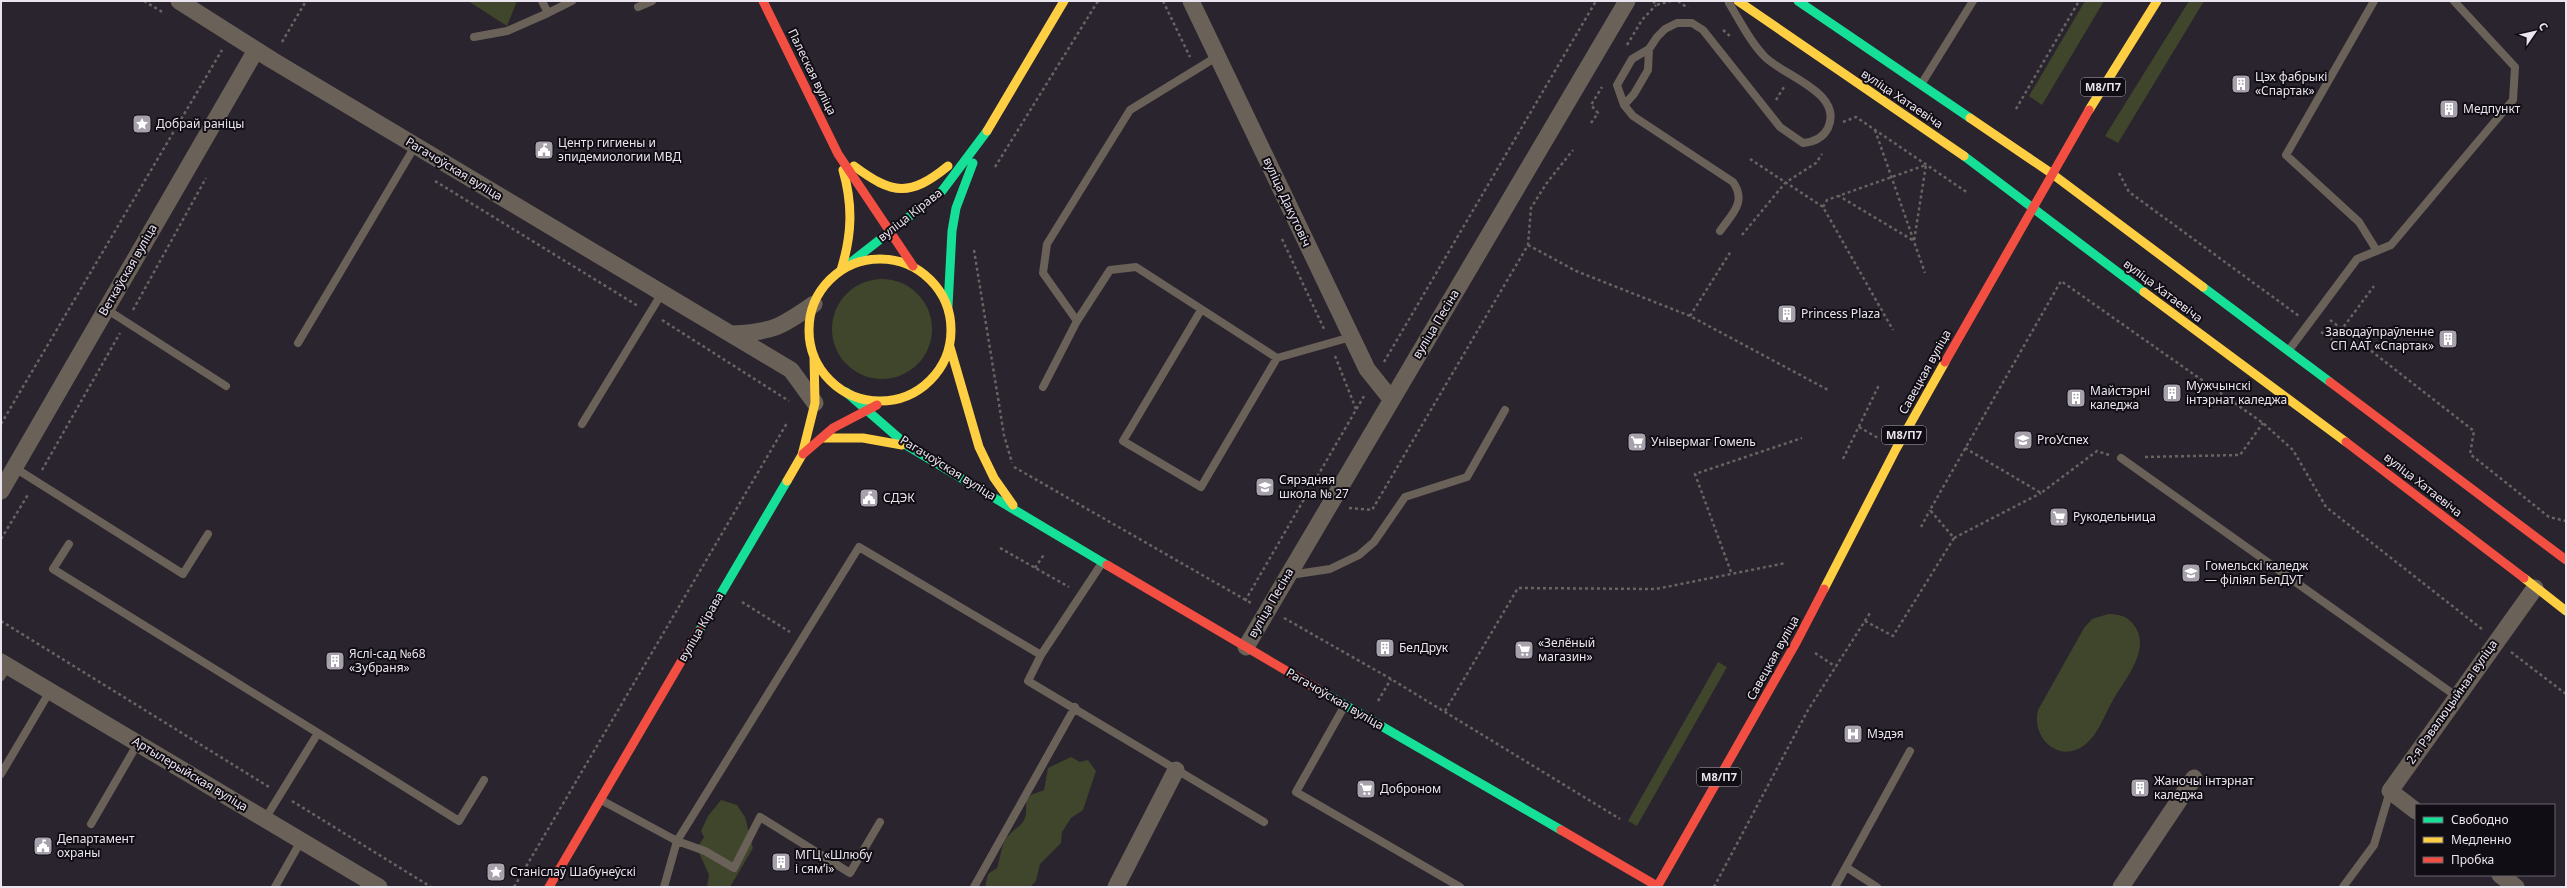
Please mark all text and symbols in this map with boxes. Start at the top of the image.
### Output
north arrow [2515,12,2555,52]
text: С [2535,19,2552,33]
street label: Палеская вуліца [784,26,841,118]
street label: вуліца Хатаевіча [1858,65,1947,132]
place label: Цэх фабрыкі «Спартак» [2255,68,2327,99]
building icon: Цэх фабрыкі «Спартак» [2230,73,2252,95]
road number: М8/П7 [2081,78,2125,96]
building icon: Медпункт [2438,98,2460,120]
place label: Медпункт [2463,100,2521,117]
place icon: Добрай раніцы [131,113,153,135]
place label: Добрай раніцы [156,115,244,132]
street label: Рагачоўская вуліца [403,133,506,204]
place label: Центр гигиены и эпидемиологии МВД [558,134,681,165]
public building icon: Центр гигиены и эпидемиологии МВД [533,139,555,161]
street label: вуліца Дакутовіч [1259,154,1316,249]
street label: вуліца Кірава [874,184,945,245]
street label: Веткаўская вуліца [94,221,161,319]
street label: вуліца Хатаевіча [2120,255,2207,326]
street label: вуліца Песіна [1408,286,1463,362]
building icon: Princess Plaza [1776,303,1798,325]
place label: Princess Plaza [1801,305,1880,322]
place label: Заводаўпраўленне СП ААТ «Спартак» [2325,323,2434,354]
street label: Савецкая вуліца [1894,326,1955,417]
building icon: Заводаўпраўленне СП ААТ «Спартак» [2437,328,2459,350]
place label: Мужчынскі інтэрнат каледжа [2186,377,2287,408]
place label: Майстэрні каледжа [2090,382,2150,413]
building icon: Мужчынскі інтэрнат каледжа [2161,382,2183,404]
building icon: Майстэрні каледжа [2065,387,2087,409]
road number: М8/П7 [1882,426,1926,444]
school or university icon: ProУспех [2012,429,2034,451]
street label: Рагачоўская вуліца [897,431,1000,504]
supermarket icon: Універмаг Гомель [1626,431,1648,453]
place label: ProУспех [2037,431,2089,448]
place label: Універмаг Гомель [1651,433,1756,450]
street label: вуліца Хатаевіча [2380,449,2466,521]
place label: Сярэдняя школа № 27 [1279,471,1349,502]
school or university icon: Сярэдняя школа № 27 [1254,476,1276,498]
public building icon: СДЭК [858,487,880,509]
place label: СДЭК [883,489,915,506]
supermarket icon: Рукодельница [2048,506,2070,528]
place label: Рукодельница [2073,508,2156,525]
place label: Гомельскі каледж — філіял БелДУТ [2205,557,2309,588]
school or university icon: Гомельскі каледж — філіял БелДУТ [2180,562,2202,584]
street label: вуліца Песіна [1244,565,1297,641]
street label: вуліца Кірава [674,589,727,665]
street label: Савецкая вуліца [1742,612,1803,703]
place label: «Зелёный магазин» [1538,634,1595,665]
street label: 2-я Рэвалюцыйная вуліца [2402,636,2501,767]
building icon: БелДрук [1374,637,1396,659]
place label: БелДрук [1399,639,1449,656]
supermarket icon: «Зелёный магазин» [1513,639,1535,661]
place label: Яслі-сад №68 «Зубраня» [349,645,426,676]
building icon: Яслі-сад №68 «Зубраня» [324,650,346,672]
street label: Рагачоўская вуліца [1283,664,1387,733]
hospital icon: Мэдэя [1842,723,1864,745]
place label: Мэдэя [1867,725,1904,742]
street label: Артылерыйская вуліца [129,732,251,815]
road number: М8/П7 [1697,768,1741,786]
place label: Жаночы інтэрнат каледжа [2154,772,2254,803]
building icon: Жаночы інтэрнат каледжа [2129,777,2151,799]
supermarket icon: Доброном [1355,778,1377,800]
place label: Доброном [1380,780,1441,797]
legend [2415,804,2555,876]
text: Свободно [2451,811,2509,828]
place label: Департамент охраны [57,830,135,861]
text: Медленно [2451,831,2511,848]
public building icon: Департамент охраны [32,835,54,857]
place label: МГЦ «Шлюбу і сямʼі» [795,846,873,877]
building icon: МГЦ «Шлюбу і сямʼі» [770,851,792,873]
text: Пробка [2451,851,2494,868]
place icon: Станіслаў Шабунеўскі [485,861,507,883]
place label: Станіслаў Шабунеўскі [510,863,636,880]

